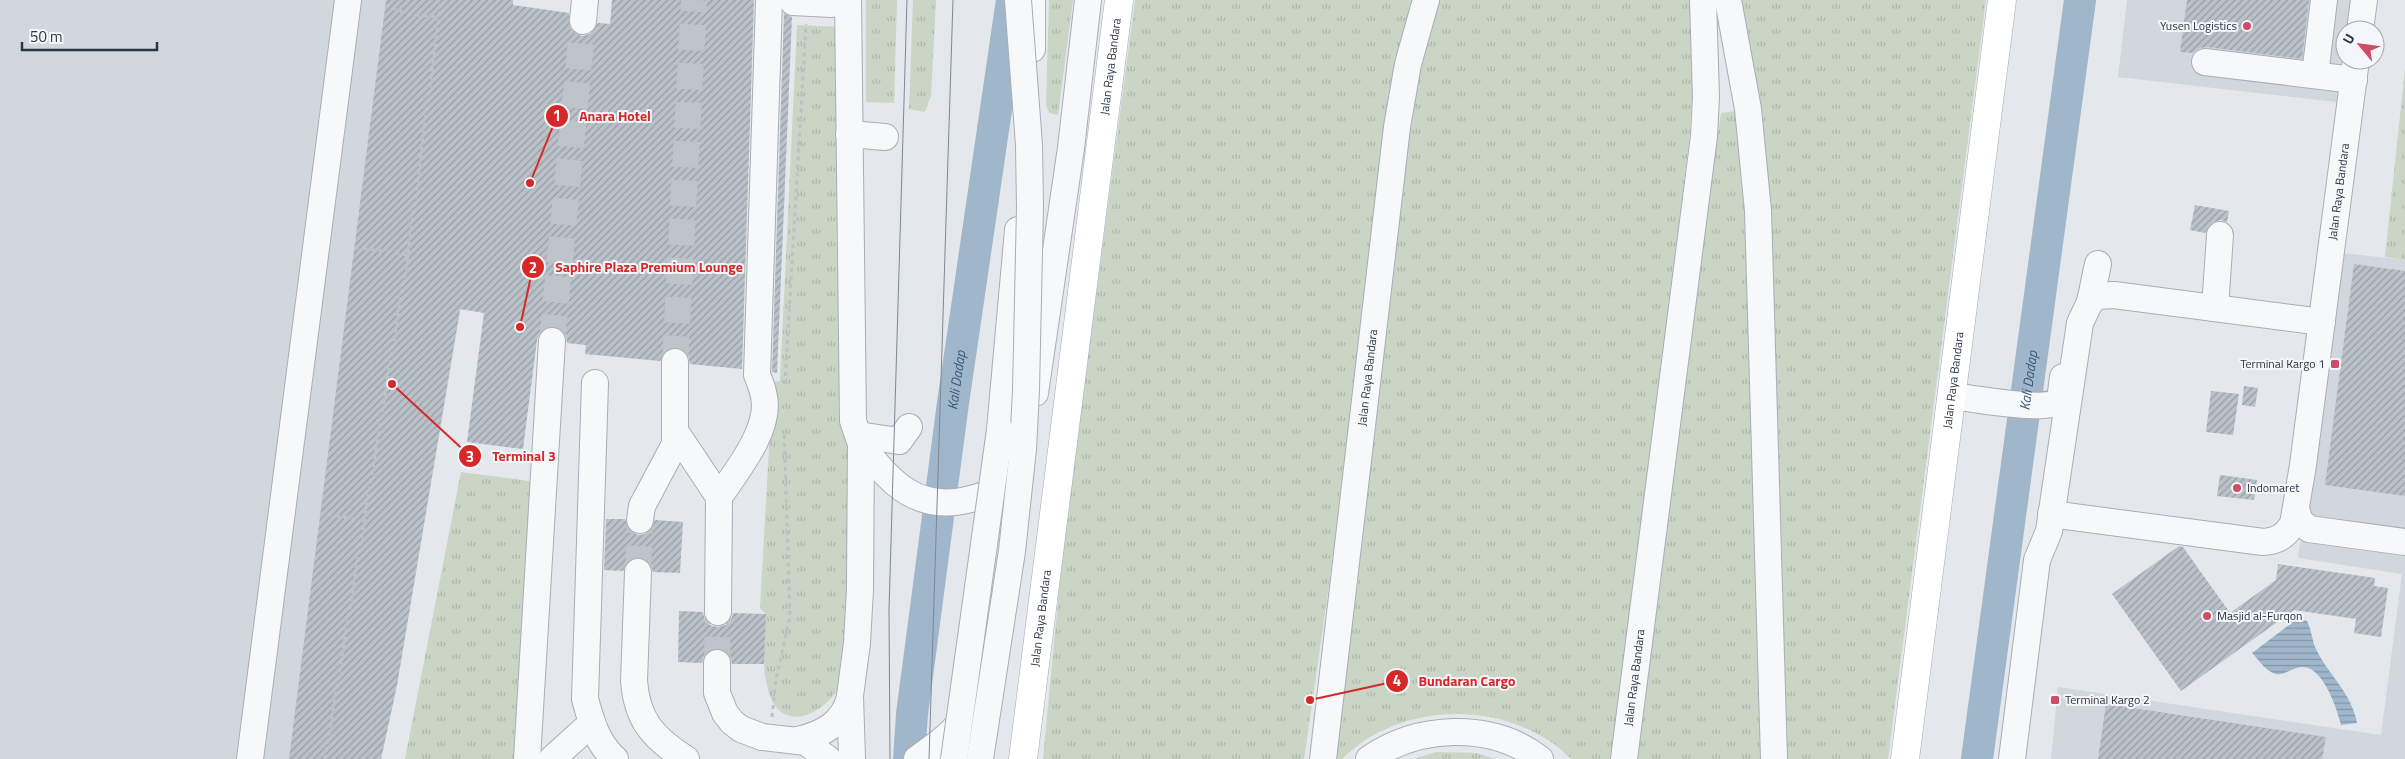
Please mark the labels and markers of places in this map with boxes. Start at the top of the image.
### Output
place label: Yusen Logistics [2160,16,2237,35]
marker: Yusen Logistics [2241,20,2253,32]
callout: Anara Hotel [545,102,661,131]
callout: Saphire Plaza Premium Lounge [520,253,753,282]
place label: Terminal Kargo 1 [2240,354,2325,373]
marker: Terminal Kargo 1 [2329,358,2341,370]
callout: Terminal 3 [457,442,566,471]
place label: Indomaret [2247,478,2300,497]
marker: Indomaret [2231,482,2243,494]
place label: Masjid al-Furqon [2217,606,2303,625]
marker: Masjid al-Furqon [2201,610,2213,622]
callout: Bundaran Cargo [1384,666,1526,695]
place label: Terminal Kargo 2 [2065,690,2150,709]
marker: Terminal Kargo 2 [2049,694,2061,706]

